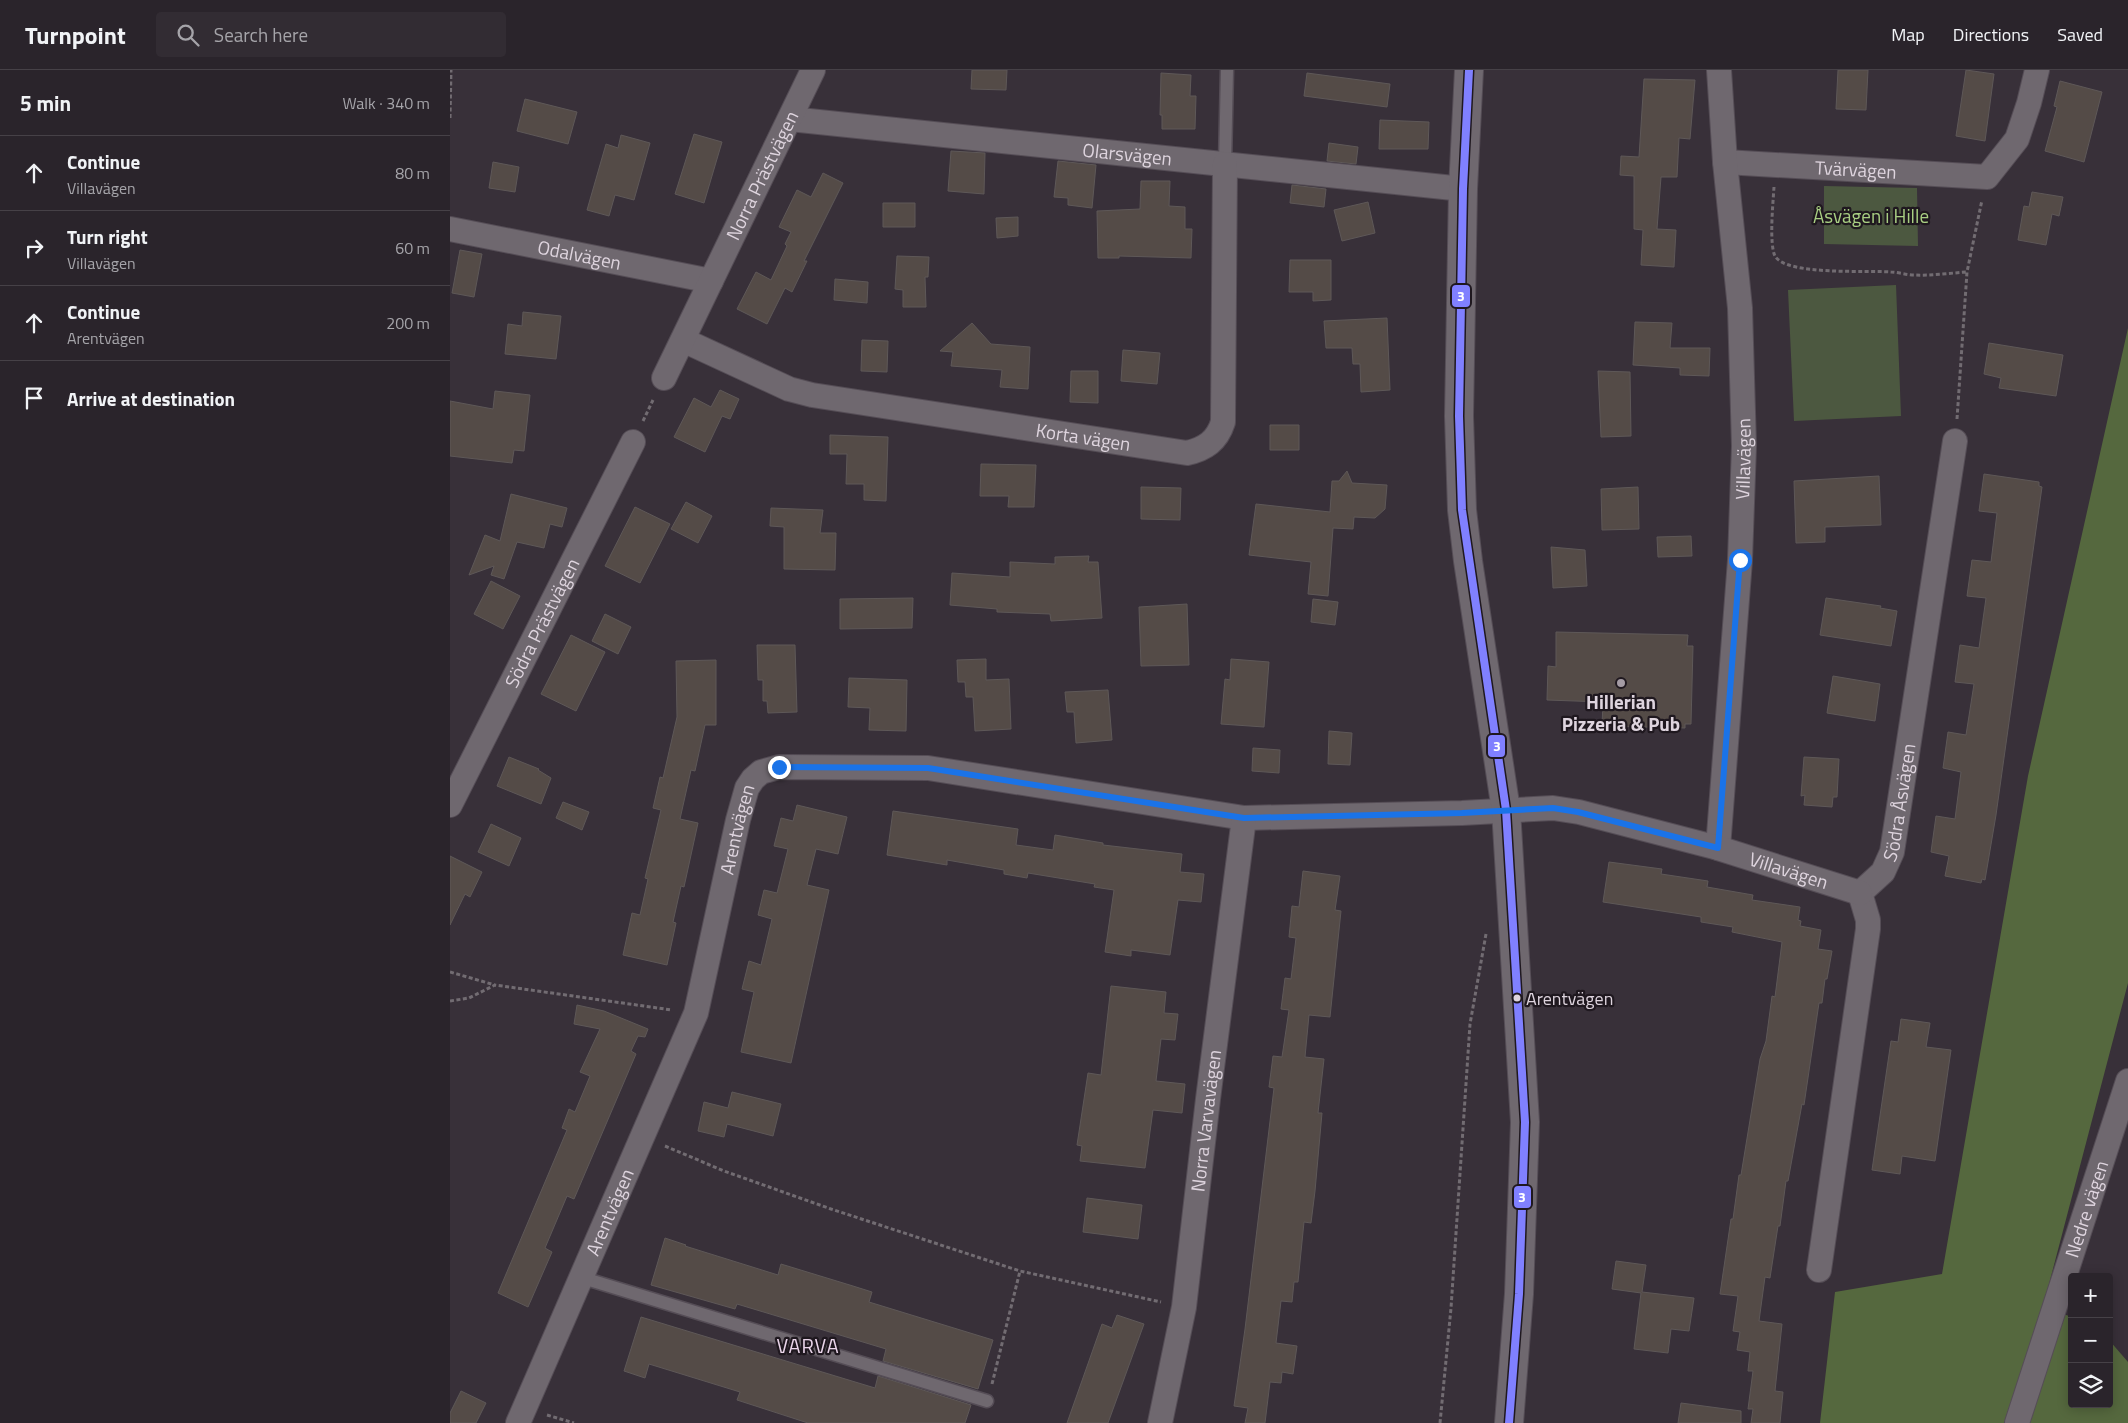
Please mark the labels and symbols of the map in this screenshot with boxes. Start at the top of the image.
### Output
street label: Norra Prästvägen [718,106,805,245]
street label: Olarsvägen [1081,135,1173,173]
street label: Tvärvägen [1814,152,1898,186]
park label: Åsvägen i Hille [1813,201,1929,230]
street label: Odalvägen [535,232,624,277]
line badge: 3 [1451,284,1471,308]
text: 3 [1457,285,1465,306]
street label: Korta vägen [1034,415,1133,458]
street label: Villavägen [1727,418,1758,500]
route start [1729,549,1752,572]
street label: Södra Prästvägen [497,553,586,692]
marker: Hillerian Pizzeria & Pub [1615,677,1627,689]
place label: Hillerian Pizzeria & Pub [1562,687,1680,738]
line badge: 3 [1487,734,1506,758]
text: 3 [1493,735,1501,756]
street label: Södra Åsvägen [1875,741,1922,866]
route end [768,756,791,779]
street label: Arentvägen [712,781,761,877]
street label: Villavägen [1746,844,1832,896]
place label: Arentvägen [1526,985,1613,1012]
marker: Arentvägen [1512,993,1522,1003]
street label: Norra Varvavägen [1182,1048,1228,1193]
street label: Nedre vägen [2057,1156,2115,1261]
street label: Arentvägen [577,1164,641,1260]
line badge: 3 [1513,1185,1532,1209]
text: 3 [1518,1186,1526,1207]
district label: VARVA [776,1330,840,1361]

